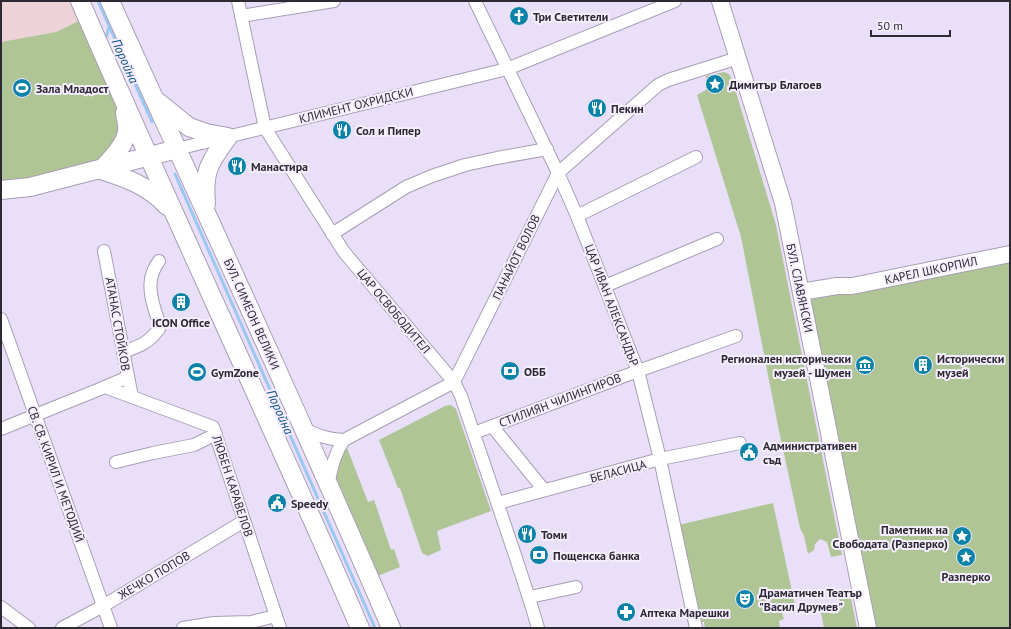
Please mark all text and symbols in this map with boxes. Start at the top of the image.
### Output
church icon: Три Светители [508,5,530,27]
place label: Три Светители [533,9,608,24]
scale bar [871,12,950,38]
text: 50 m [877,18,903,33]
water label: Поройна [108,36,143,87]
place icon: Димитър Благоев [704,73,726,95]
sports icon: Зала Младост [11,77,33,99]
place label: Димитър Благоев [729,77,822,92]
place label: Зала Младост [36,81,109,96]
street label: КЛИМЕНТ ОХРИДСКИ [297,84,415,126]
restaurant icon: Пекин [586,97,608,119]
place label: Пекин [611,101,644,116]
restaurant icon: Сол и Пипер [331,119,353,141]
place label: Сол и Пипер [356,123,421,138]
restaurant icon: Манастира [226,155,248,177]
place label: Манастира [251,159,308,174]
street label: ПАНАЙОТ ВОЛОВ [489,212,543,302]
street label: ЦАР ИВАН АЛЕКСАНДЪР [582,242,642,368]
street label: БУЛ. СЛАВЯНСКИ [783,242,817,334]
street label: КАРЕЛ ШКОРПИЛ [883,253,979,287]
street label: БУЛ. СИМЕОН ВЕЛИКИ [221,256,283,372]
street label: ЦАР ОСВОБОДИТЕЛ [354,266,434,356]
street label: АТАНАС СТОЙКОВ [102,276,134,372]
building icon: ICON Office [170,291,192,313]
place label: ICON Office [152,315,210,330]
place label: Регионален исторически музей - Шумен [721,351,851,380]
place label: Исторически музей [937,351,1004,380]
museum icon: Регионален исторически музей - Шумен [854,354,876,376]
building icon: Исторически музей [912,354,934,376]
bank icon: ОББ [499,360,521,382]
sports icon: GymZone [186,361,208,383]
place label: ОББ [524,364,546,379]
place label: GymZone [211,365,259,380]
street label: СТИЛИЯН ЧИЛИНГИРОВ [497,370,623,430]
water label: Поройна [263,387,298,438]
street label: СВ. СВ. КИРИЛ И МЕТОДИЙ [24,404,88,544]
street label: ЛЮБЕН КАРАВЕЛОВ [209,432,257,539]
place label: Административен съд [763,438,857,467]
public building icon: Административен съд [738,441,760,463]
street label: БЕЛАСИЦА [588,456,648,486]
public building icon: Speedy [266,492,288,514]
place label: Speedy [291,496,328,511]
place label: Паметник на Свободата (Разперко) [832,522,948,551]
restaurant icon: Томи [516,523,538,545]
place icon: Паметник на Свободата (Разперко) [951,525,973,547]
place label: Томи [541,527,567,542]
bank icon: Пощенска банка [528,544,550,566]
place icon: Разперко [955,546,977,568]
street label: ЖЕЧКО ПОПОВ [115,548,193,603]
place label: Пощенска банка [553,548,640,563]
place label: Разперко [942,569,991,584]
place label: Драматичен Театър "Васил Друмев" [759,585,863,614]
theatre icon: Драматичен Театър "Васил Друмев" [734,588,756,610]
pharmacy icon: Аптека Марешки [615,601,637,623]
place label: Аптека Марешки [640,605,729,620]

